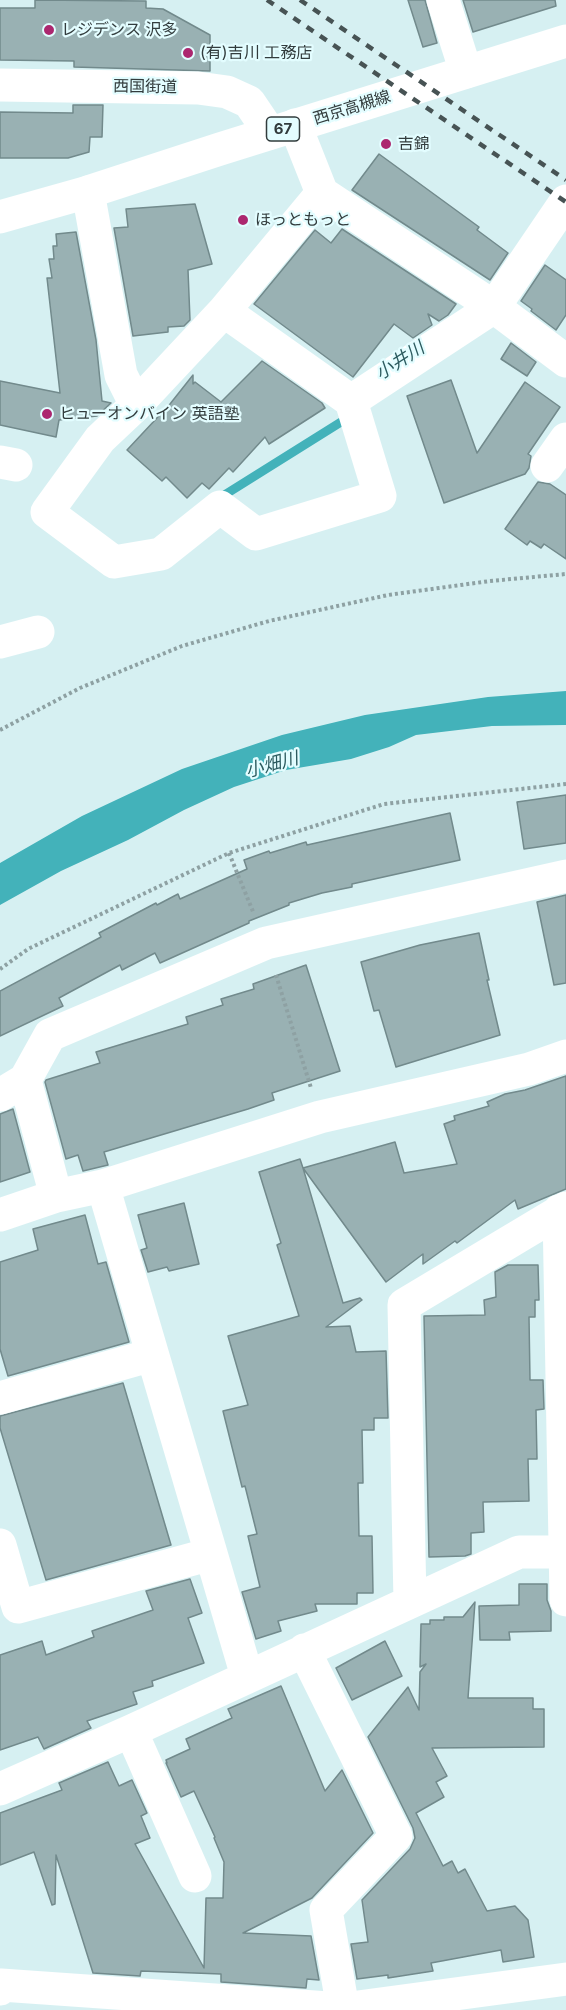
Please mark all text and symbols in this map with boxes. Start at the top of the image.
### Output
place label: レジデンス 沢多 [61,20,177,40]
marker: レジデンス 沢多 [42,23,56,37]
place label: (有)吉川 工務店 [200,43,312,63]
marker: (有)吉川 工務店 [181,46,195,60]
street label: 西国街道 [113,77,177,97]
street label: 西京高槻線 [311,87,393,129]
road number: 67 [266,117,300,141]
place label: 吉錦 [398,134,430,154]
marker: 吉錦 [379,137,393,151]
place label: ほっともっと [255,210,351,230]
marker: ほっともっと [236,213,250,227]
water label: 小井川 [371,337,429,385]
place label: ヒューオンバイン 英語塾 [59,404,239,424]
marker: ヒューオンバイン 英語塾 [40,407,54,421]
water label: 小畑川 [243,748,301,782]

